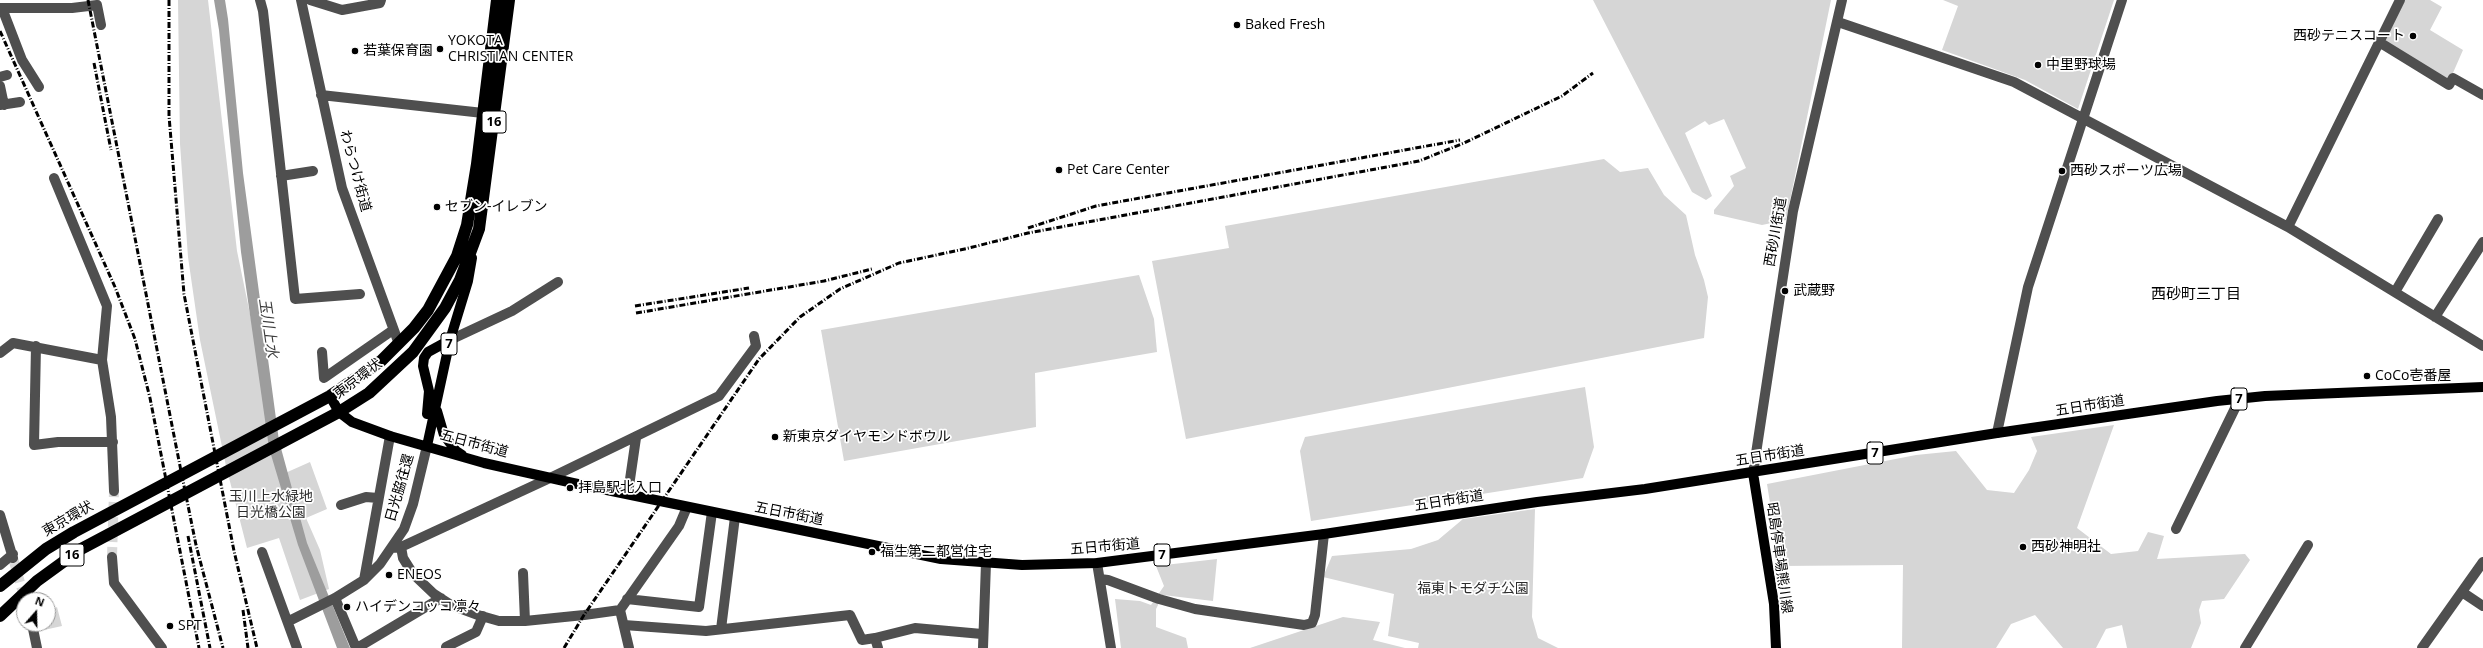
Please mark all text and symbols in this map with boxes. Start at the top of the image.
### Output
place label: Baked Fresh [1245,17,1325,33]
marker: Baked Fresh [1232,20,1242,30]
place label: 西砂テニスコート [2293,28,2405,44]
marker: 西砂テニスコート [2408,31,2418,41]
place label: YOKOTA CHRISTIAN CENTER [448,33,573,66]
place label: 若葉保育園 [363,43,433,59]
marker: YOKOTA CHRISTIAN CENTER [435,44,445,54]
marker: 若葉保育園 [350,46,360,56]
place label: 中里野球場 [2046,57,2116,73]
marker: 中里野球場 [2033,60,2043,70]
road number: 16 [482,111,506,133]
street label: わらつけ街道 [336,128,374,214]
place label: Pet Care Center [1067,162,1170,178]
place label: 西砂スポーツ広場 [2070,163,2182,179]
marker: Pet Care Center [1054,165,1064,175]
marker: 西砂スポーツ広場 [2057,166,2067,176]
street label: 西砂川街道 [1762,196,1790,268]
place label: セブン-イレブン [445,199,548,215]
marker: セブン-イレブン [432,202,442,212]
place label: 武蔵野 [1793,283,1835,299]
marker: 武蔵野 [1780,286,1790,296]
district label: 西砂町三丁目 [2151,286,2241,304]
water label: 玉川上水 [255,297,281,359]
road number: 7 [441,333,457,355]
street label: 東京環状 [331,355,385,403]
place label: CoCo壱番屋 [2375,368,2451,384]
marker: CoCo壱番屋 [2362,371,2372,381]
road number: 7 [2231,388,2247,410]
street label: 五日市街道 [2054,392,2126,420]
street label: 五日市街道 [438,427,510,461]
place label: 新東京ダイヤモンドボウル [783,429,951,445]
marker: 新東京ダイヤモンドボウル [770,432,780,442]
street label: 五日市街道 [1734,442,1806,470]
road number: 7 [1867,442,1883,464]
street label: 日光脇往還 [382,452,418,524]
place label: 拝島駅北入口 [578,480,662,496]
marker: 拝島駅北入口 [565,483,575,493]
street label: 五日市街道 [1413,487,1485,515]
park label: 玉川上水緑地 日光橋公園 [229,489,313,522]
street label: 東京環状 [40,498,96,540]
street label: 五日市街道 [753,499,825,529]
street label: 昭島停車場熊川線 [1763,501,1795,615]
street label: 五日市街道 [1069,536,1141,558]
place label: 西砂神明社 [2031,539,2101,555]
marker: 西砂神明社 [2018,542,2028,552]
road number: 16 [60,544,84,566]
place label: 福生第二都営住宅 [880,544,992,560]
road number: 7 [1154,544,1170,566]
marker: 福生第二都営住宅 [867,547,877,557]
place label: ENEOS [397,567,442,583]
marker: ENEOS [384,570,394,580]
park label: 福東トモダチ公園 [1417,581,1529,597]
north arrow [16,592,56,632]
text: N [33,593,47,610]
place label: ハイデンコッコ凛々 [355,599,481,615]
marker: ハイデンコッコ凛々 [342,602,352,612]
place label: SPT [178,618,202,634]
marker: SPT [165,621,175,631]

